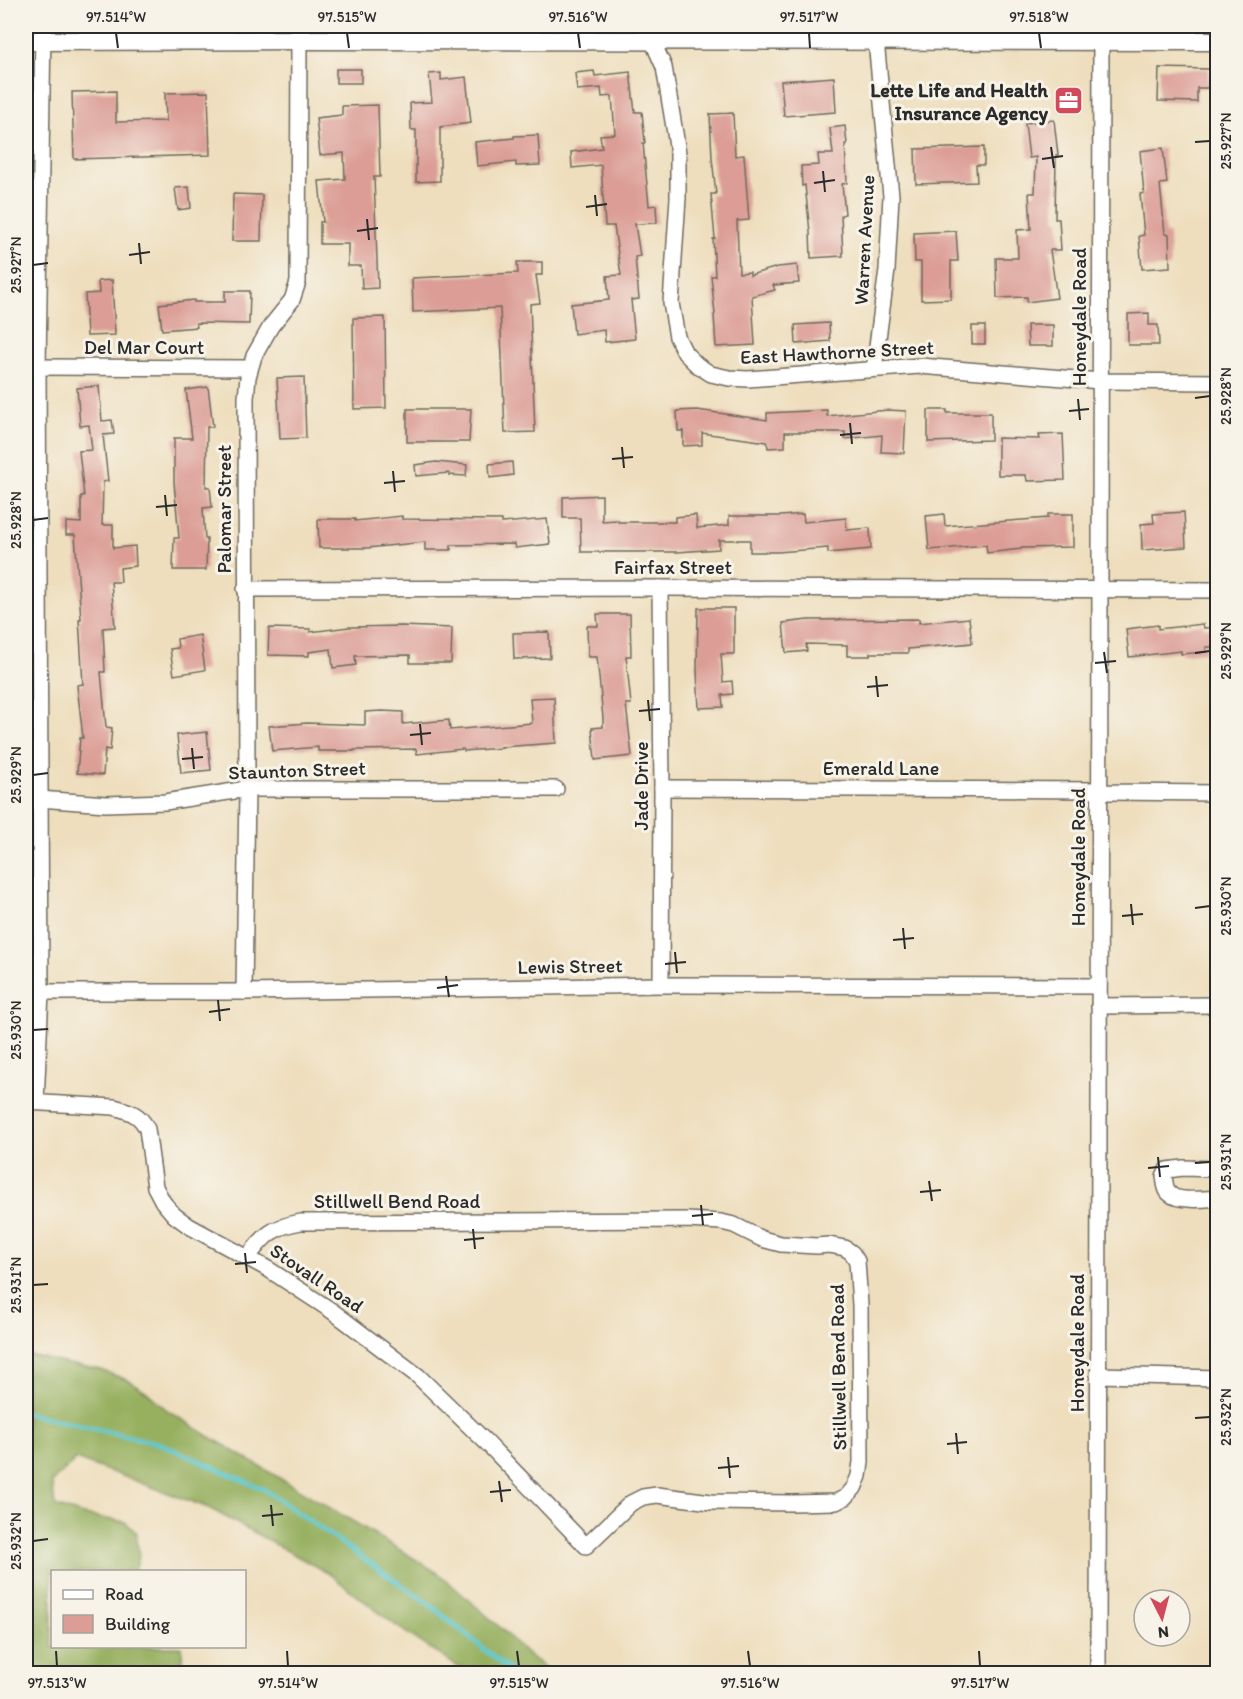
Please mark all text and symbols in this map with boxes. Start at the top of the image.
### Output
text: 97.514°W [86,8,146,26]
text: 97.515°W [318,8,377,26]
text: 97.516°W [549,8,608,26]
text: 97.517°W [780,8,838,26]
text: 97.518°W [1009,8,1069,26]
place label: Lette Life and Health Insurance Agency [870,78,1049,126]
office icon: Lette Life and Health Insurance Agency [1053,85,1085,117]
text: 25.927°N [1217,112,1235,170]
street label: Warren Avenue [849,174,879,306]
text: 25.927°N [7,236,25,294]
street label: Honeydale Road [1067,247,1091,386]
street label: Del Mar Court [84,335,204,359]
street label: East Hawthorne Street [739,335,935,369]
text: 25.928°N [1217,367,1235,425]
street label: Palomar Street [212,445,236,573]
text: 25.928°N [7,491,25,549]
street label: Fairfax Street [614,555,732,579]
text: 25.929°N [1217,622,1235,680]
street label: Jade Drive [629,742,653,830]
text: 25.929°N [7,746,25,804]
street label: Staunton Street [228,756,366,784]
street label: Emerald Lane [823,756,939,780]
street label: Honeydale Road [1066,787,1090,926]
text: 25.930°N [1217,876,1235,936]
street label: Lewis Street [517,953,623,979]
text: 25.930°N [7,1000,25,1060]
text: 25.931°N [1217,1134,1235,1191]
street label: Stillwell Bend Road [314,1189,480,1213]
street label: Stovall Road [266,1238,368,1318]
text: 25.931°N [7,1257,25,1314]
street label: Honeydale Road [1065,1273,1089,1412]
street label: Stillwell Bend Road [825,1283,851,1450]
text: 25.932°N [1217,1388,1235,1446]
text: 25.932°N [7,1512,25,1570]
legend [51,1570,246,1648]
text: Road [105,1583,144,1605]
north arrow [1132,1588,1192,1648]
text: Building [105,1613,171,1635]
text: N [1157,1622,1170,1642]
text: 97.513°W [27,1674,87,1692]
text: 97.514°W [258,1674,318,1692]
text: 97.515°W [490,1674,549,1692]
text: 97.516°W [721,1674,780,1692]
text: 97.517°W [951,1674,1009,1692]

